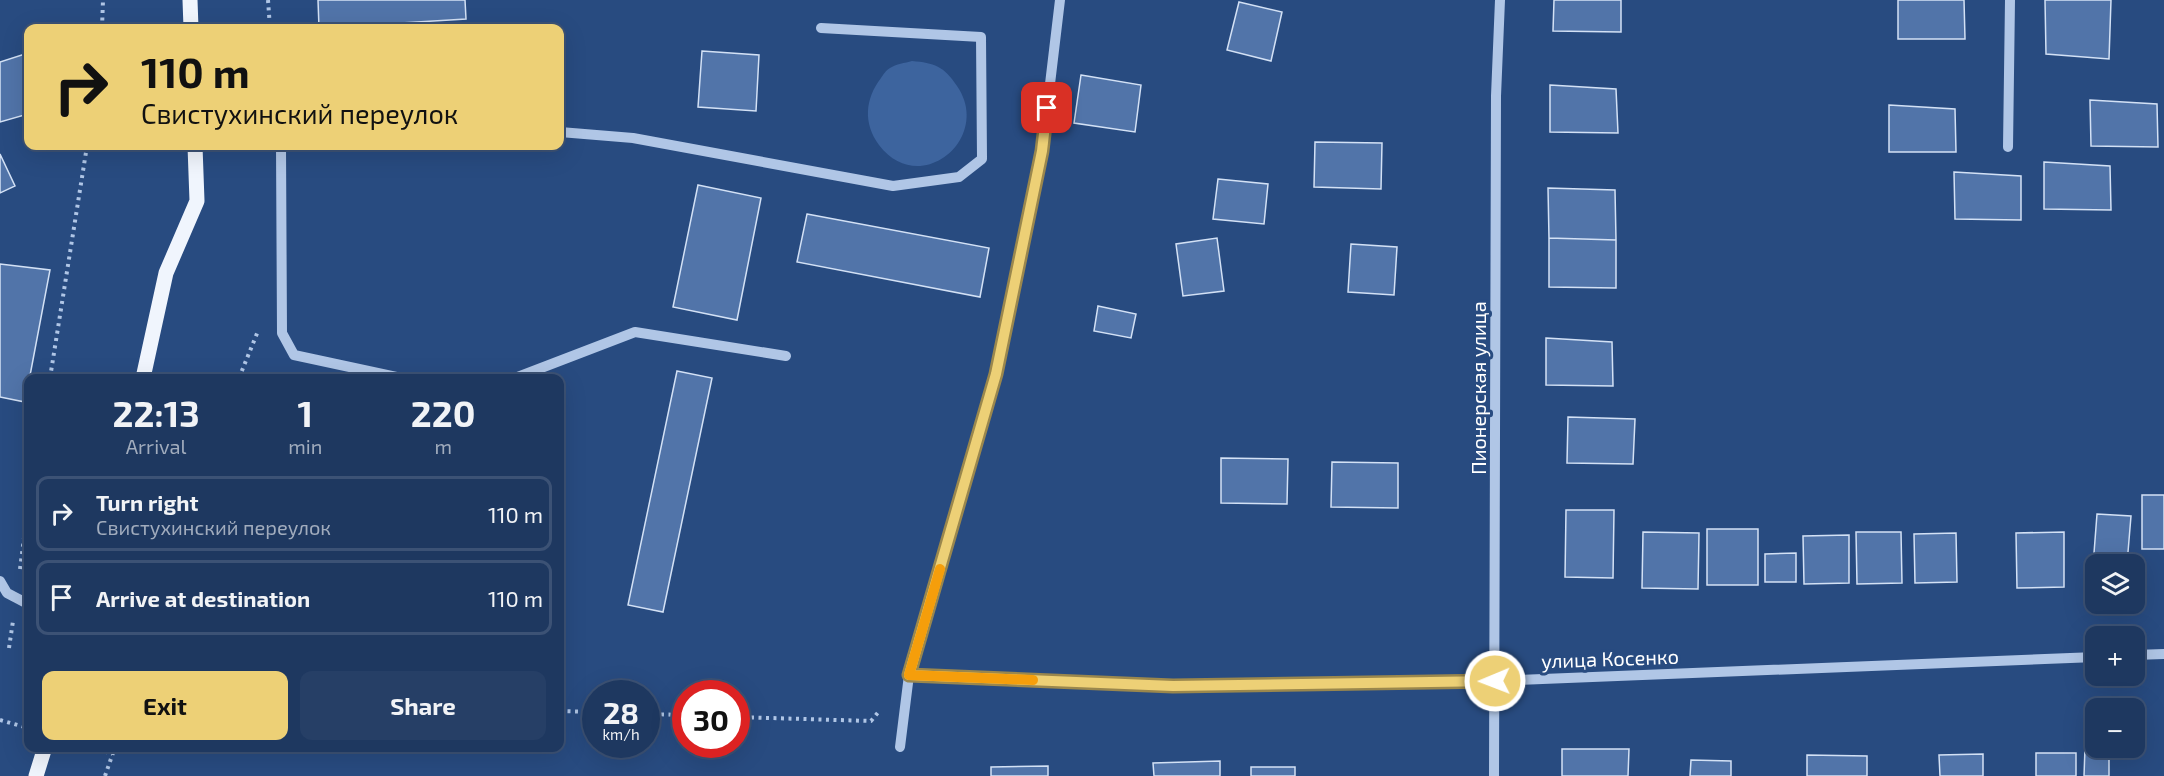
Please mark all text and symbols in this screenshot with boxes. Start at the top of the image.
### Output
text: 110 m [141,46,250,96]
icon: right [42,48,120,126]
pin [1021,82,1072,133]
icon: arrive [1030,91,1063,124]
text: Свистухинский переулок [141,97,458,129]
street label: Пионерская улица [1466,301,1491,475]
text: 22:13 [113,391,200,434]
text: 1 [297,391,313,434]
text: 220 [411,391,475,434]
text: Arrival [126,434,187,458]
text: min [288,434,322,458]
text: m [434,434,452,458]
text: Turn right [96,489,198,515]
icon: right [45,497,78,530]
text: 110 m [488,501,543,527]
text: Свистухинский переулок [96,515,331,539]
map controls [2085,554,2145,758]
button: layers [2085,554,2145,614]
icon: arrive [45,581,78,614]
text: Arrive at destination [96,585,310,611]
text: 110 m [488,585,543,611]
button: + [2085,626,2145,686]
street label: улица Косенко [1541,644,1679,673]
position arrow [1463,649,1527,713]
button: Exit [42,671,288,740]
button: Share [300,671,546,740]
speed limit sign: 30 [672,680,750,758]
text: 28 [603,694,639,730]
button: − [2085,698,2145,758]
text: km/h [602,725,640,743]

